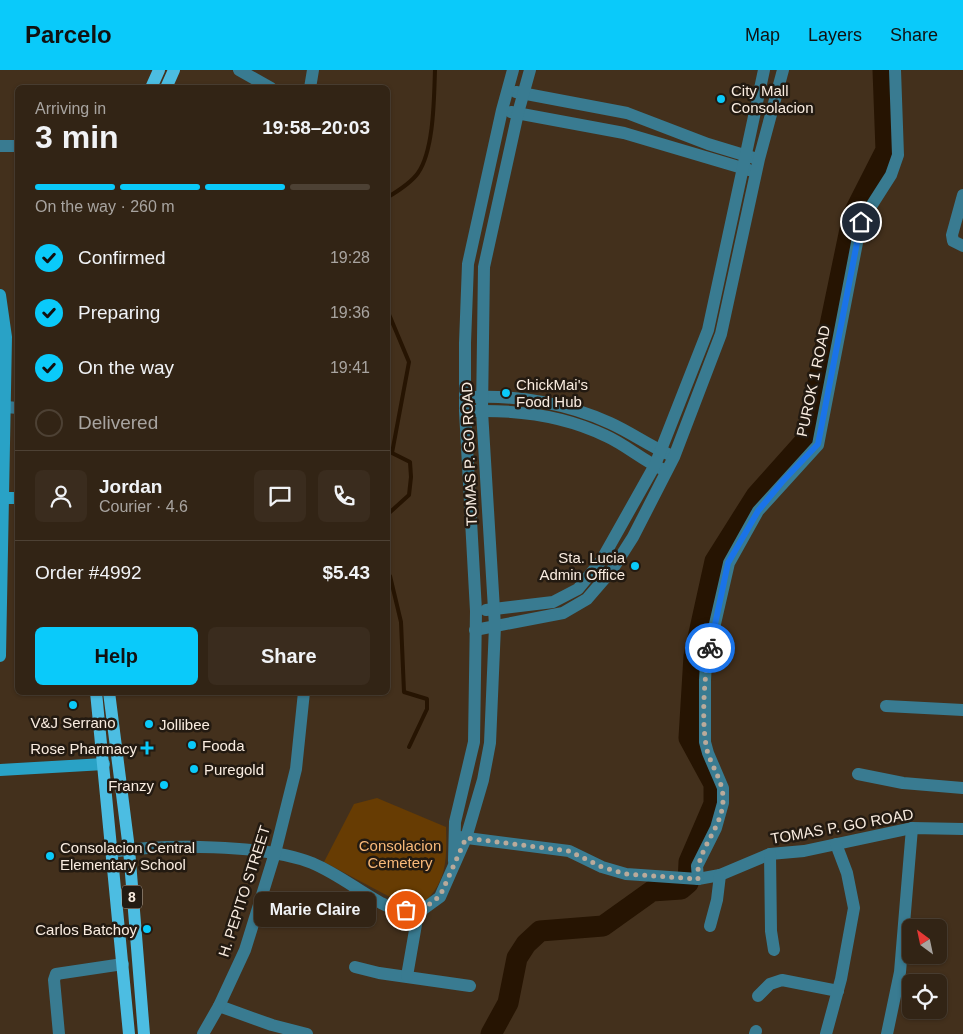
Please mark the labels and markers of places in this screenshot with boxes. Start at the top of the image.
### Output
place label: City Mall Consolacion [731,82,814,116]
marker: City Mall Consolacion [715,93,727,105]
pin [840,201,882,243]
place label: ChickMai's Food Hub [516,376,588,410]
marker: ChickMai's Food Hub [500,387,512,399]
place label: Sta. Lucia Admin Office [539,549,626,583]
marker: Sta. Lucia Admin Office [629,560,641,572]
marker: V&J Serrano [67,699,79,711]
place label: V&J Serrano [30,714,116,731]
place label: Jollibee [159,716,210,733]
marker: Jollibee [143,718,155,730]
place label: Fooda [202,737,245,754]
marker: Fooda [186,739,198,751]
place label: Rose Pharmacy [30,740,137,757]
marker: Rose Pharmacy [141,742,153,754]
place label: Puregold [204,761,264,778]
marker: Puregold [188,763,200,775]
place label: Franzy [108,777,154,794]
marker: Franzy [158,779,170,791]
place label: Consolacion Central Elementary School [60,839,195,873]
marker: Consolacion Central Elementary School [44,850,56,862]
pin [385,889,427,931]
callout: Marie Claire [254,892,376,928]
place label: Carlos Batchoy [35,921,137,938]
marker: Carlos Batchoy [141,923,153,935]

